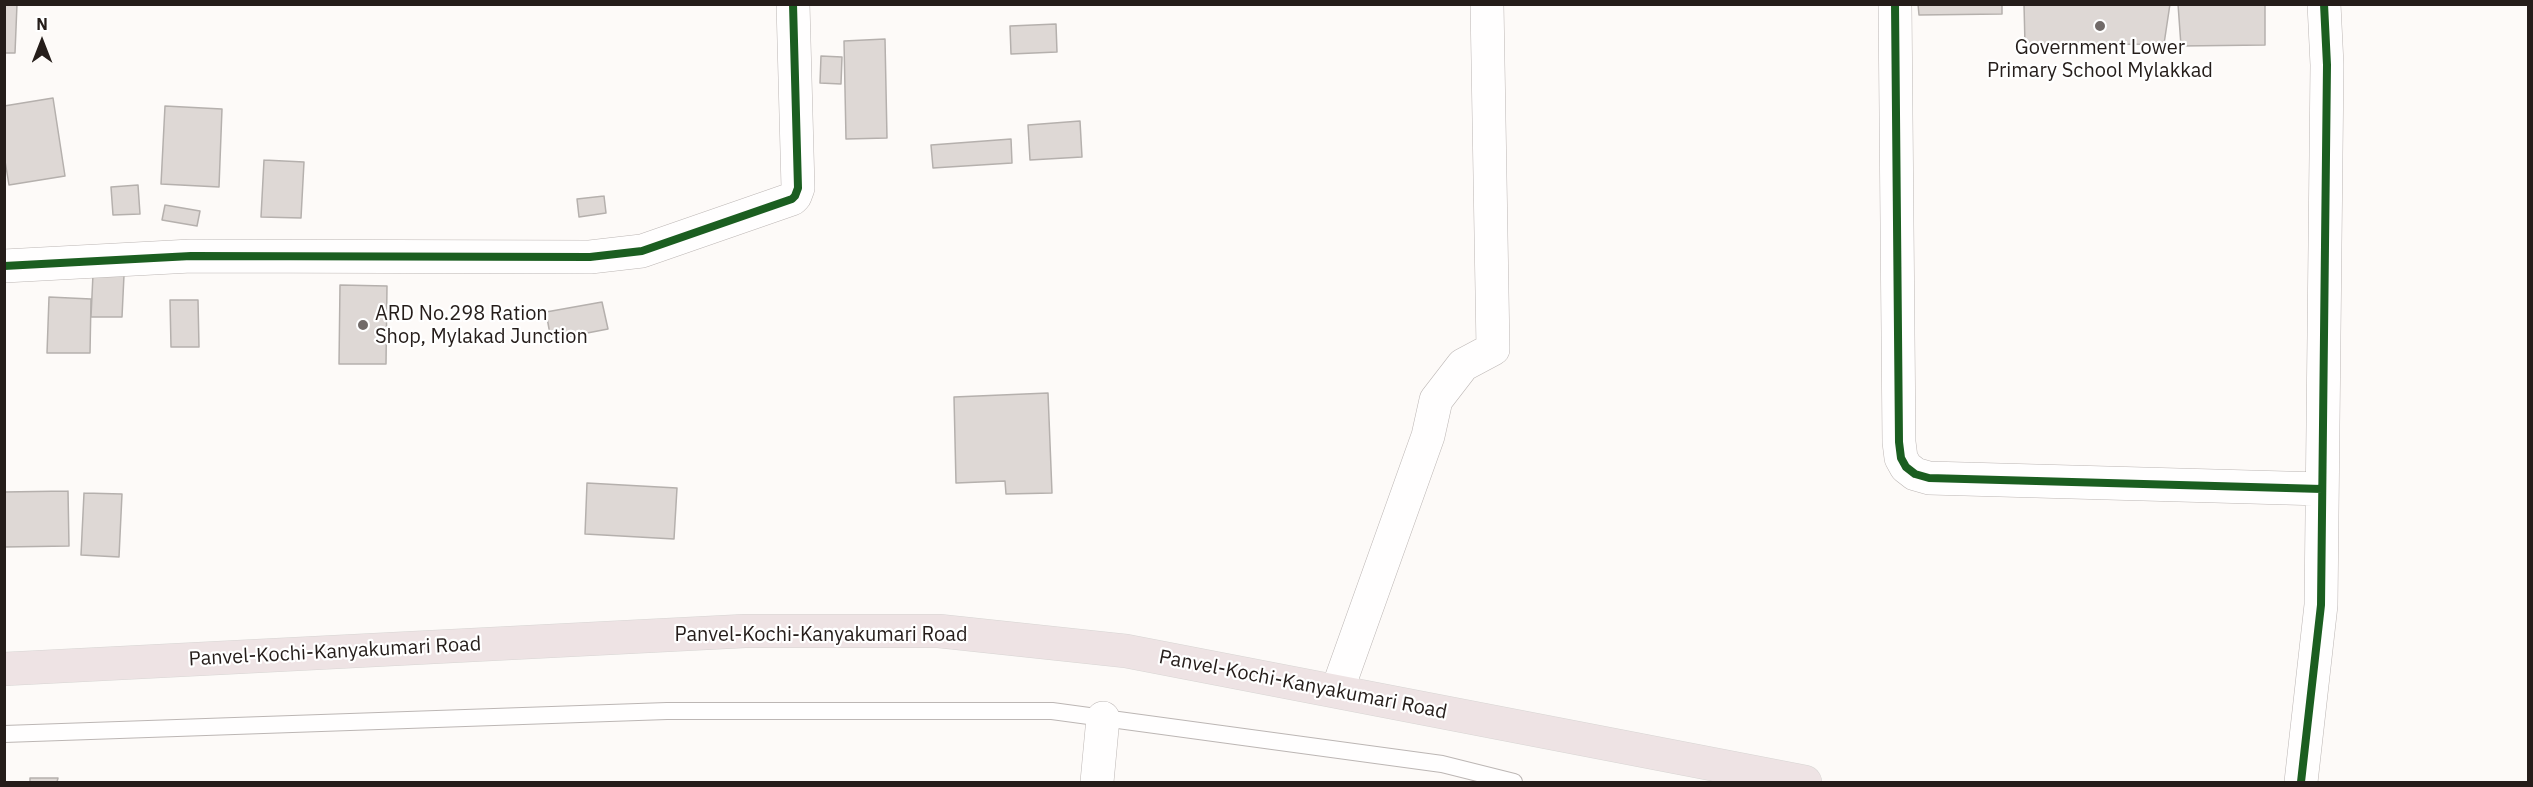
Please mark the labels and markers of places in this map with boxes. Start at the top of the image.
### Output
marker: Government Lower Primary School Mylakkad [2093,19,2107,33]
place label: Government Lower Primary School Mylakkad [1987,36,2213,83]
place label: ARD No.298 Ration Shop, Mylakad Junction [375,302,588,349]
marker: ARD No.298 Ration Shop, Mylakad Junction [356,318,370,332]

